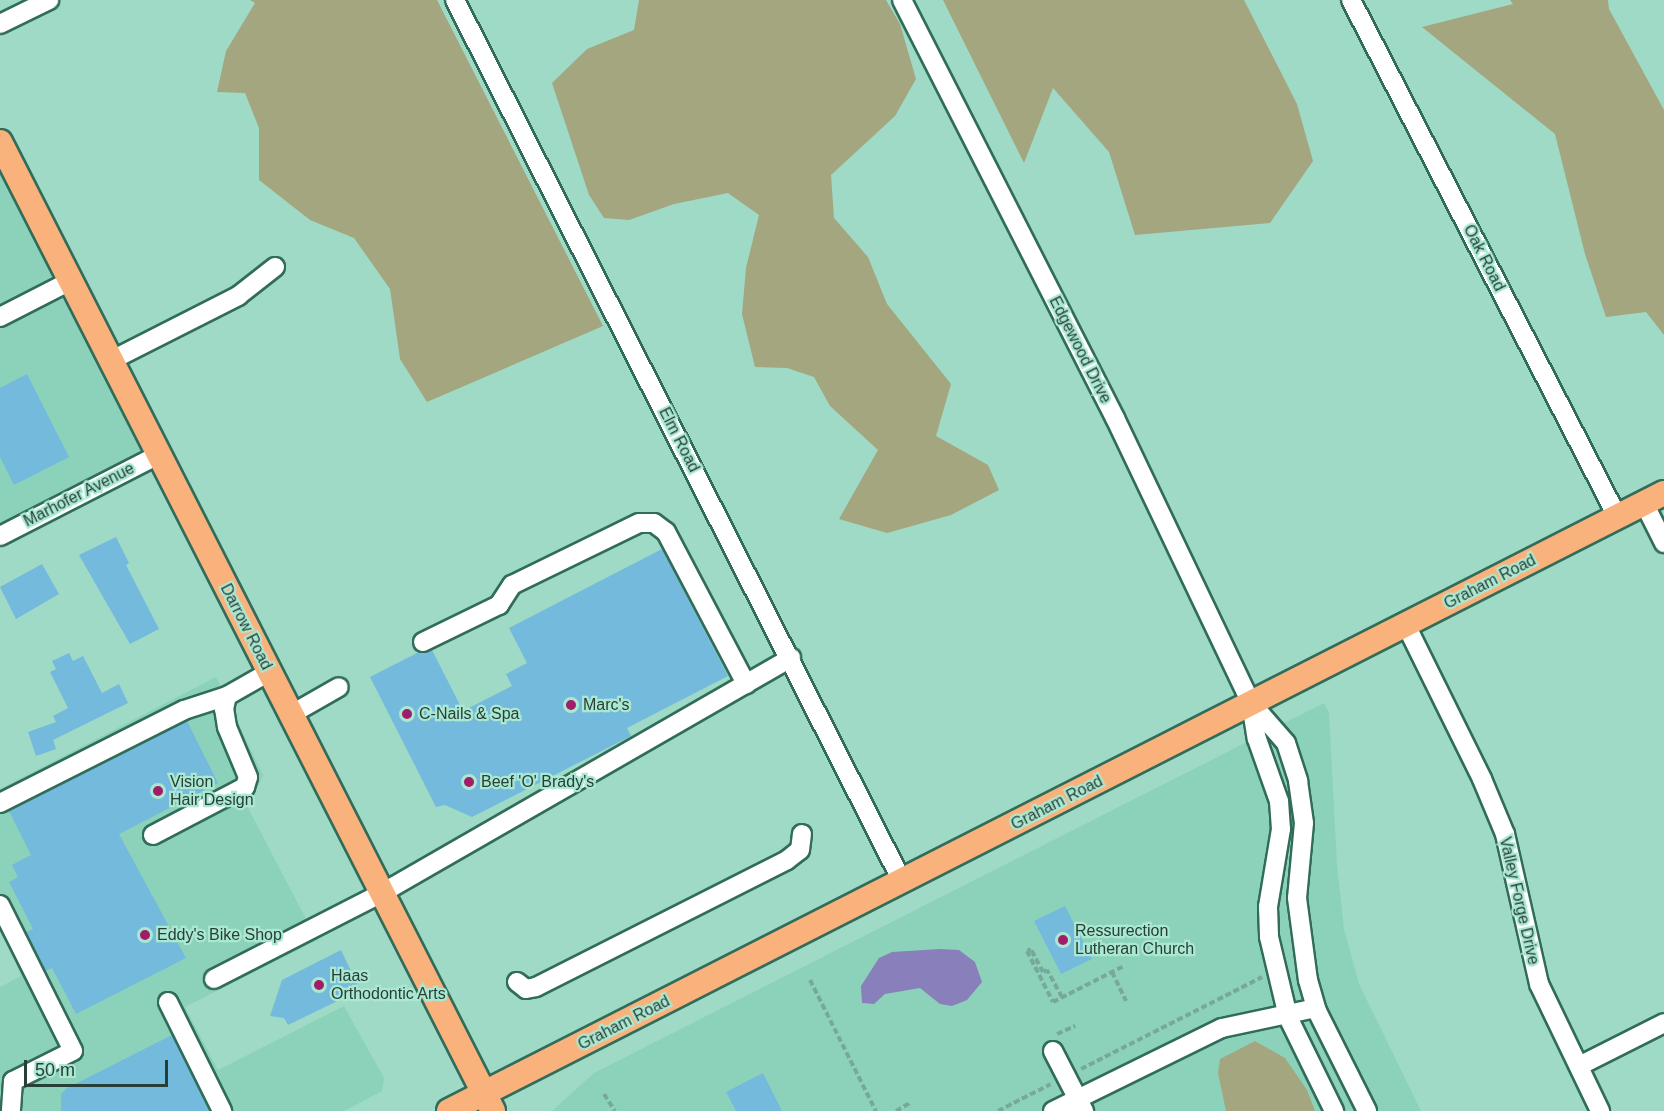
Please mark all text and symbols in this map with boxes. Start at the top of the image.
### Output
street label: Oak Road [1459,222,1509,294]
street label: Edgewood Drive [1045,293,1115,407]
street label: Elm Road [654,404,704,476]
street label: Marhofer Avenue [20,459,138,531]
street label: Graham Road [1441,551,1539,613]
street label: Darrow Road [216,581,276,673]
place label: Marc's [583,695,630,715]
marker: Marc's [564,698,578,712]
place label: C-Nails & Spa [419,704,519,724]
marker: C-Nails & Spa [400,707,414,721]
place label: Vision Hair Design [170,772,254,810]
place label: Beef 'O' Brady's [481,772,594,792]
street label: Graham Road [1008,772,1106,834]
marker: Beef 'O' Brady's [462,775,476,789]
marker: Vision Hair Design [151,784,165,798]
street label: Valley Forge Drive [1495,835,1543,967]
place label: Ressurection Lutheran Church [1075,921,1194,959]
place label: Eddy's Bike Shop [157,925,282,945]
marker: Eddy's Bike Shop [138,928,152,942]
marker: Ressurection Lutheran Church [1056,933,1070,947]
place label: Haas Orthodontic Arts [331,966,447,1004]
marker: Haas Orthodontic Arts [312,978,326,992]
street label: Graham Road [575,992,673,1054]
scale bar [27,1048,171,1086]
text: 50 m [35,1060,75,1080]

